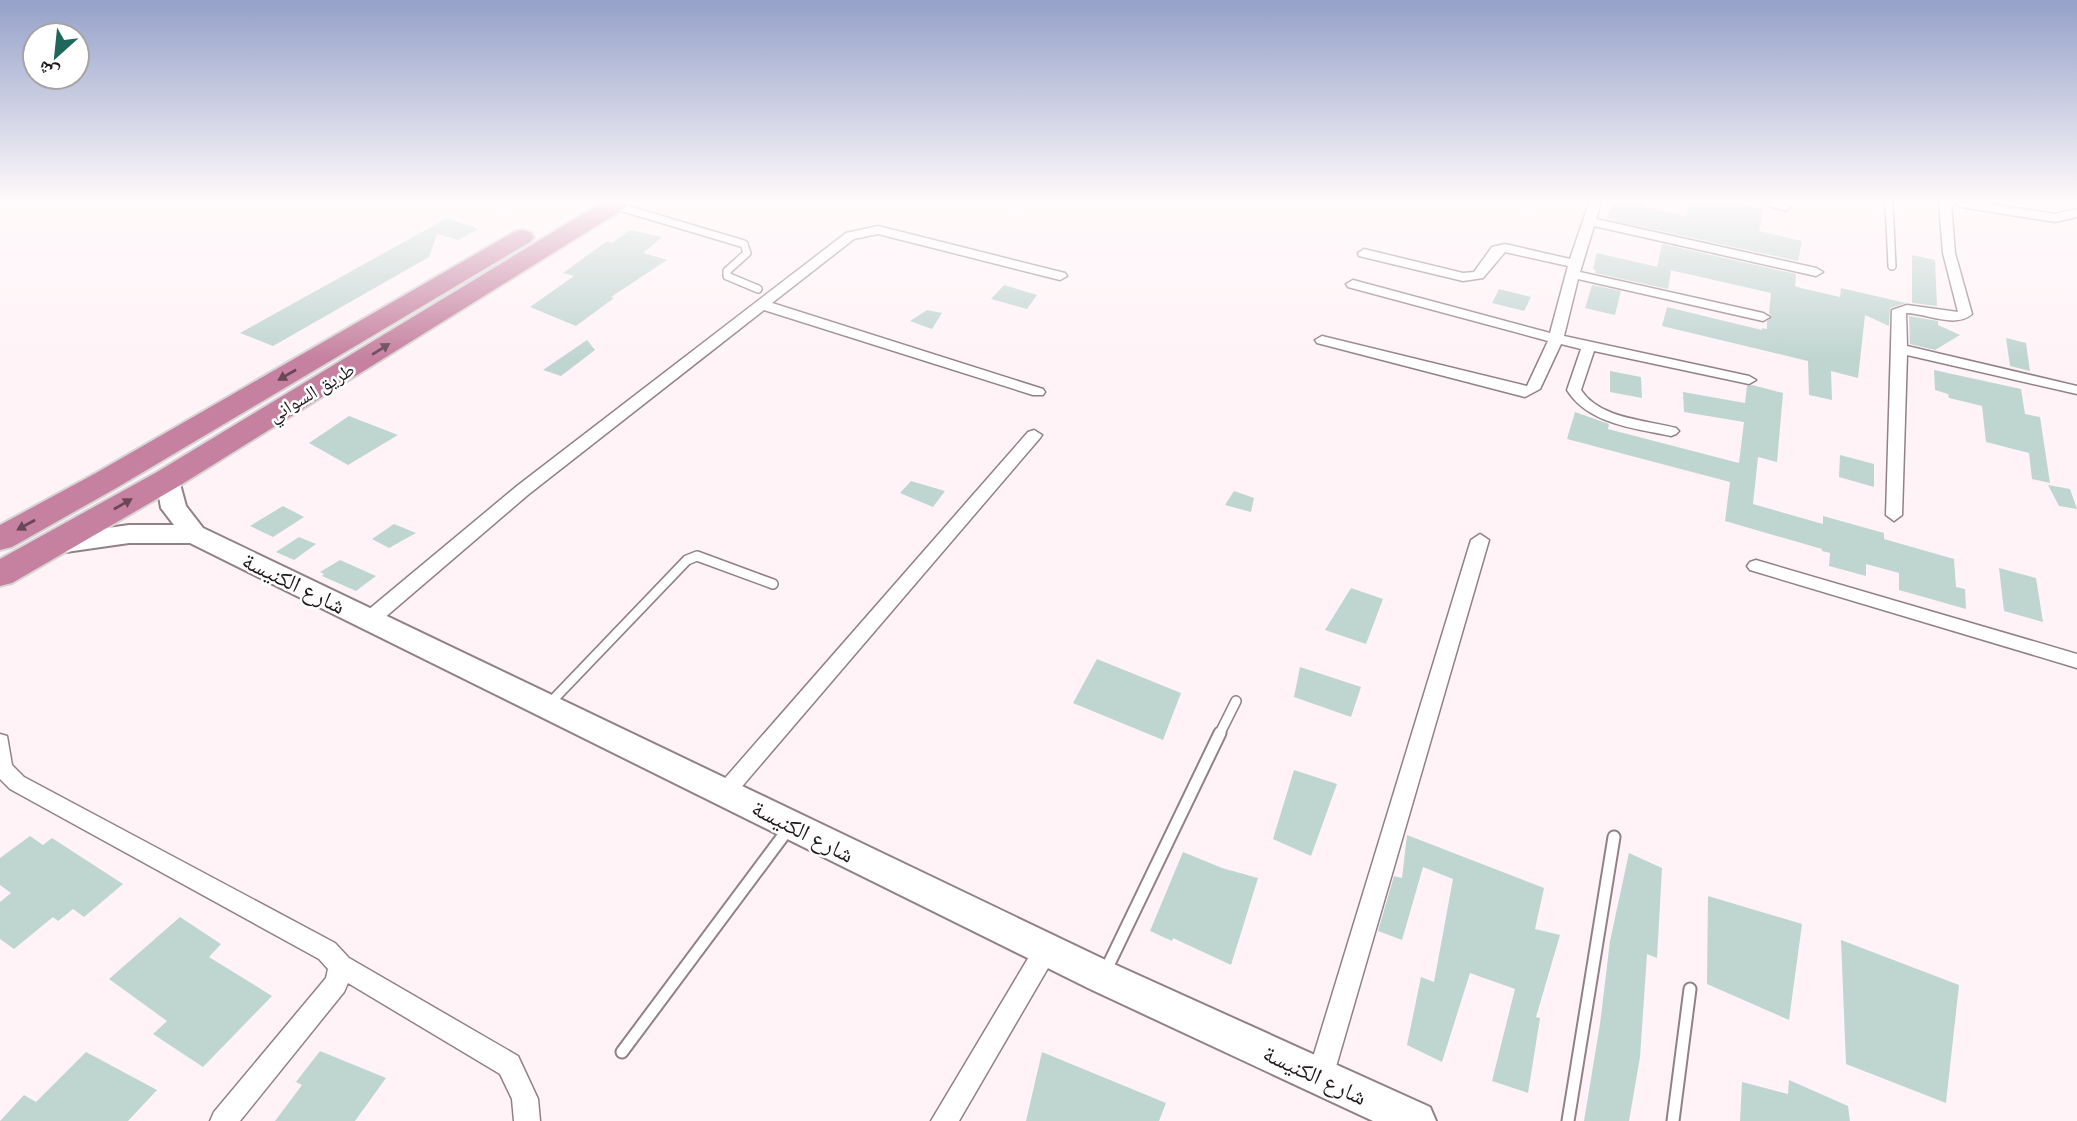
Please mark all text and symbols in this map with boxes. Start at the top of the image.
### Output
north arrow [21,21,91,91]
text: ش [35,56,63,85]
one-way arrow [372,343,391,356]
street label: طريق السواني [264,359,361,430]
one-way arrow [277,368,297,380]
one-way arrow [114,498,133,510]
one-way arrow [16,519,36,531]
street label: شارع الكنيسة [238,548,349,621]
street label: شارع الكنيسة [747,795,858,870]
street label: شارع الكنيسة [1258,1041,1370,1112]

